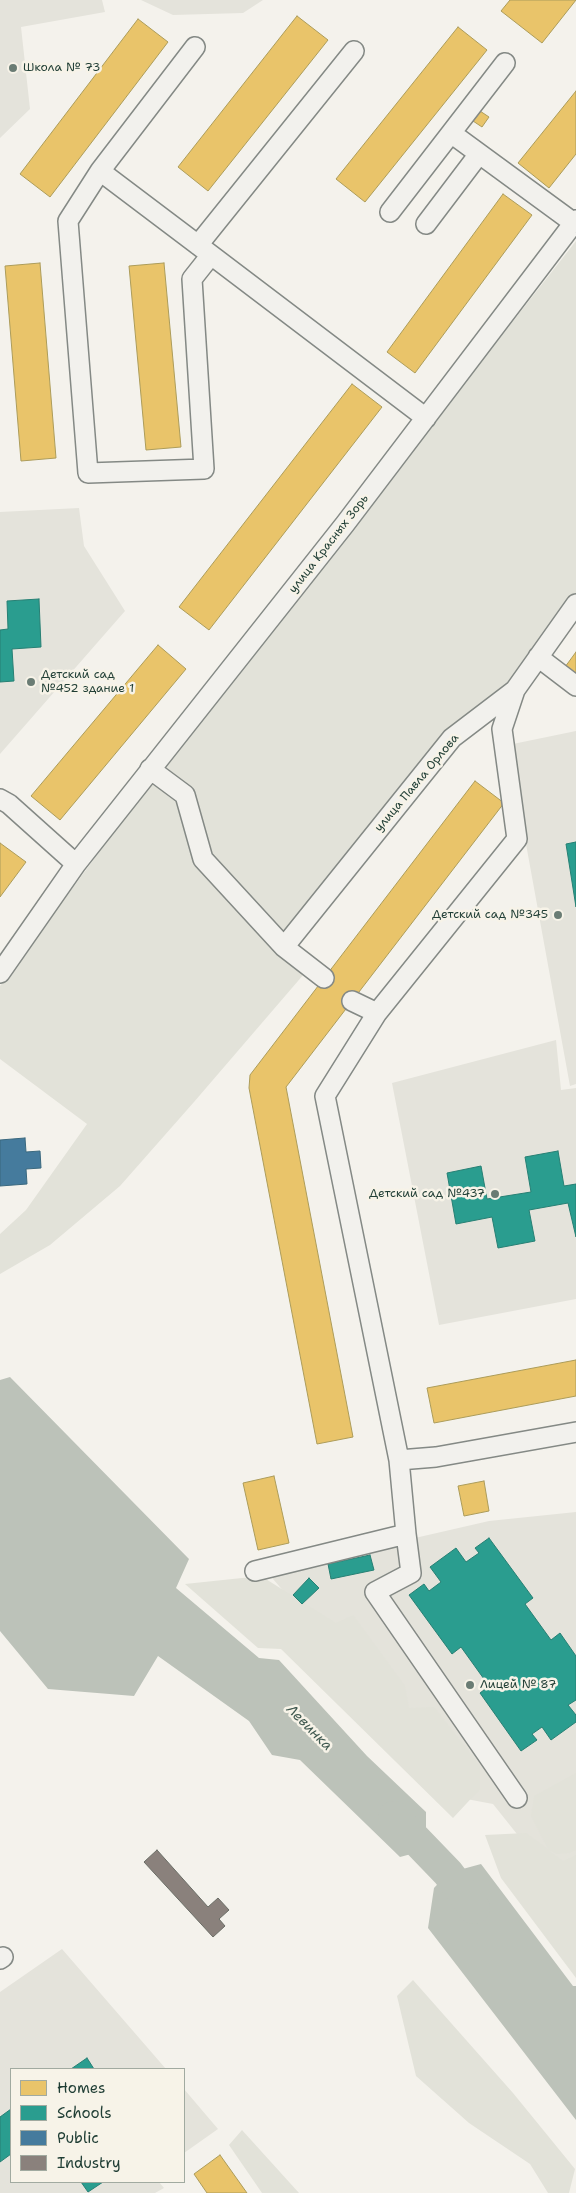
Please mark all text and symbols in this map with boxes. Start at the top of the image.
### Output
place label: Школа № 73 [23,61,101,75]
marker: Школа № 73 [7,62,19,74]
street label: улица Красных Зорь [286,492,372,596]
place label: Детский сад №452 здание 1 [41,668,134,696]
marker: Детский сад №452 здание 1 [25,676,37,688]
street label: улица Павла Орлова [372,731,462,835]
place label: Детский сад №345 [432,908,548,922]
marker: Детский сад №345 [552,909,564,921]
place label: Детский сад №437 [369,1187,485,1201]
marker: Детский сад №437 [489,1188,501,1200]
place label: Лицей № 87 [480,1678,556,1692]
marker: Лицей № 87 [464,1679,476,1691]
water label: Левинка [283,1702,335,1754]
legend [10,2068,185,2183]
text: Homes [57,2078,105,2098]
text: Schools [57,2103,112,2123]
text: Public [57,2128,99,2148]
text: Industry [57,2153,121,2173]

